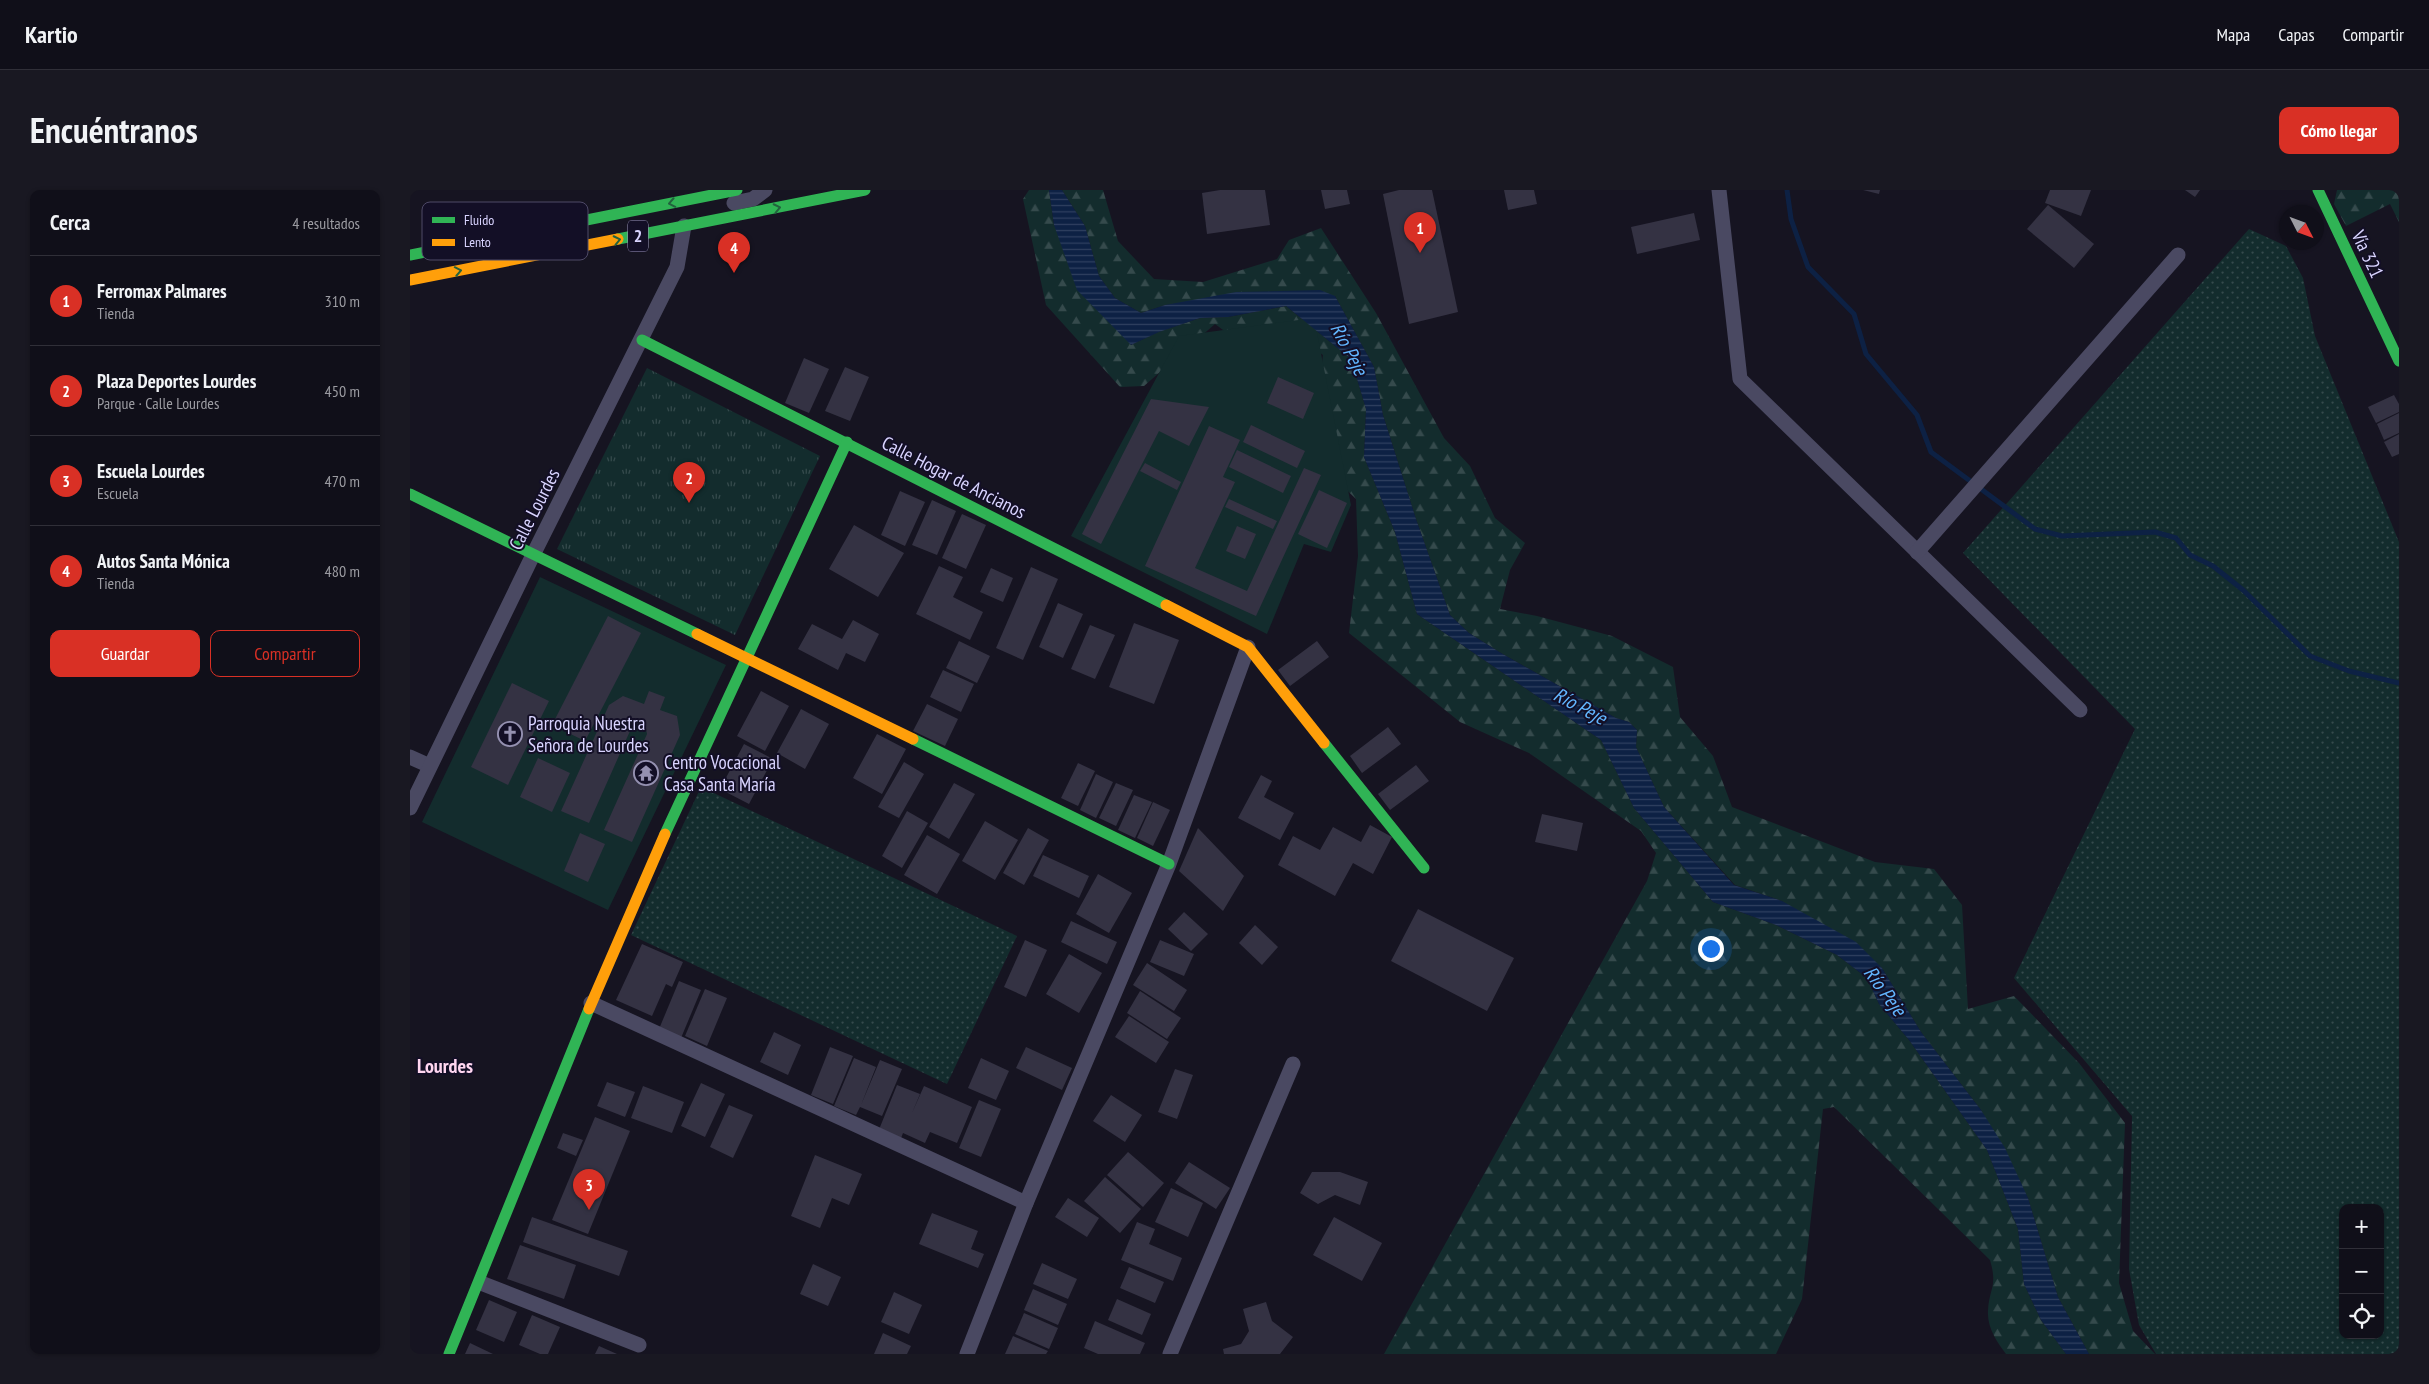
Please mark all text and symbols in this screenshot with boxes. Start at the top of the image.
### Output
text: Kartio [25,19,78,50]
text: Mapa [2217,23,2250,46]
text: Capas [2278,23,2315,46]
text: Compartir [2343,23,2404,46]
text: Encuéntranos [30,107,198,153]
button: Cómo llegar [2279,107,2399,154]
one-way arrow [667,197,676,208]
legend [422,202,588,260]
one-way arrow [772,203,781,214]
north arrow [2279,205,2324,250]
text: Cerca [50,209,90,236]
text: Fluido [464,211,494,229]
pin: 1 [1404,212,1436,253]
text: 4 resultados [292,213,360,233]
road number: 2 [628,220,648,251]
street label: Vía 321 [2346,226,2389,282]
pin: 4 [718,232,750,273]
text: Lento [464,233,491,251]
one-way arrow [613,235,622,246]
one-way arrow [453,266,462,276]
text: Ferromax Palmares [97,279,227,303]
text: 1 [62,291,70,311]
text: 310 m [325,291,360,311]
text: Tienda [97,303,135,323]
water label: Río Peje [1324,318,1374,381]
text: Plaza Deportes Lourdes [97,369,256,393]
text: 2 [62,381,70,401]
text: 450 m [325,381,360,401]
text: Parque · Calle Lourdes [97,393,219,413]
street label: Calle Hogar de Ancianos [878,430,1030,524]
text: Escuela Lourdes [97,459,205,483]
pin: 2 [673,462,705,503]
street label: Calle Lourdes [503,464,565,554]
text: 3 [62,471,70,491]
text: 470 m [325,471,360,491]
text: Escuela [97,483,139,503]
text: Autos Santa Mónica [97,549,230,573]
text: 4 [62,561,70,581]
text: 480 m [325,561,360,581]
text: Tienda [97,573,135,593]
button: Guardar [50,630,200,677]
button: Compartir [210,630,360,677]
water label: Río Peje [1549,681,1612,731]
place label: Parroquia Nuestra Señora de Lourdes [528,711,649,757]
church icon: Parroquia Nuestra Señora de Lourdes [497,721,523,747]
place label: Centro Vocacional Casa Santa María [664,750,781,796]
temple icon: Centro Vocacional Casa Santa María [633,760,659,786]
your location [1698,936,1724,962]
water label: Río Peje [1858,961,1913,1023]
district label: Lourdes [417,1053,473,1079]
pin: 3 [573,1169,605,1210]
map controls [2339,1204,2384,1339]
button: + [2339,1204,2384,1249]
button: − [2339,1249,2384,1294]
button: locate [2339,1294,2384,1339]

